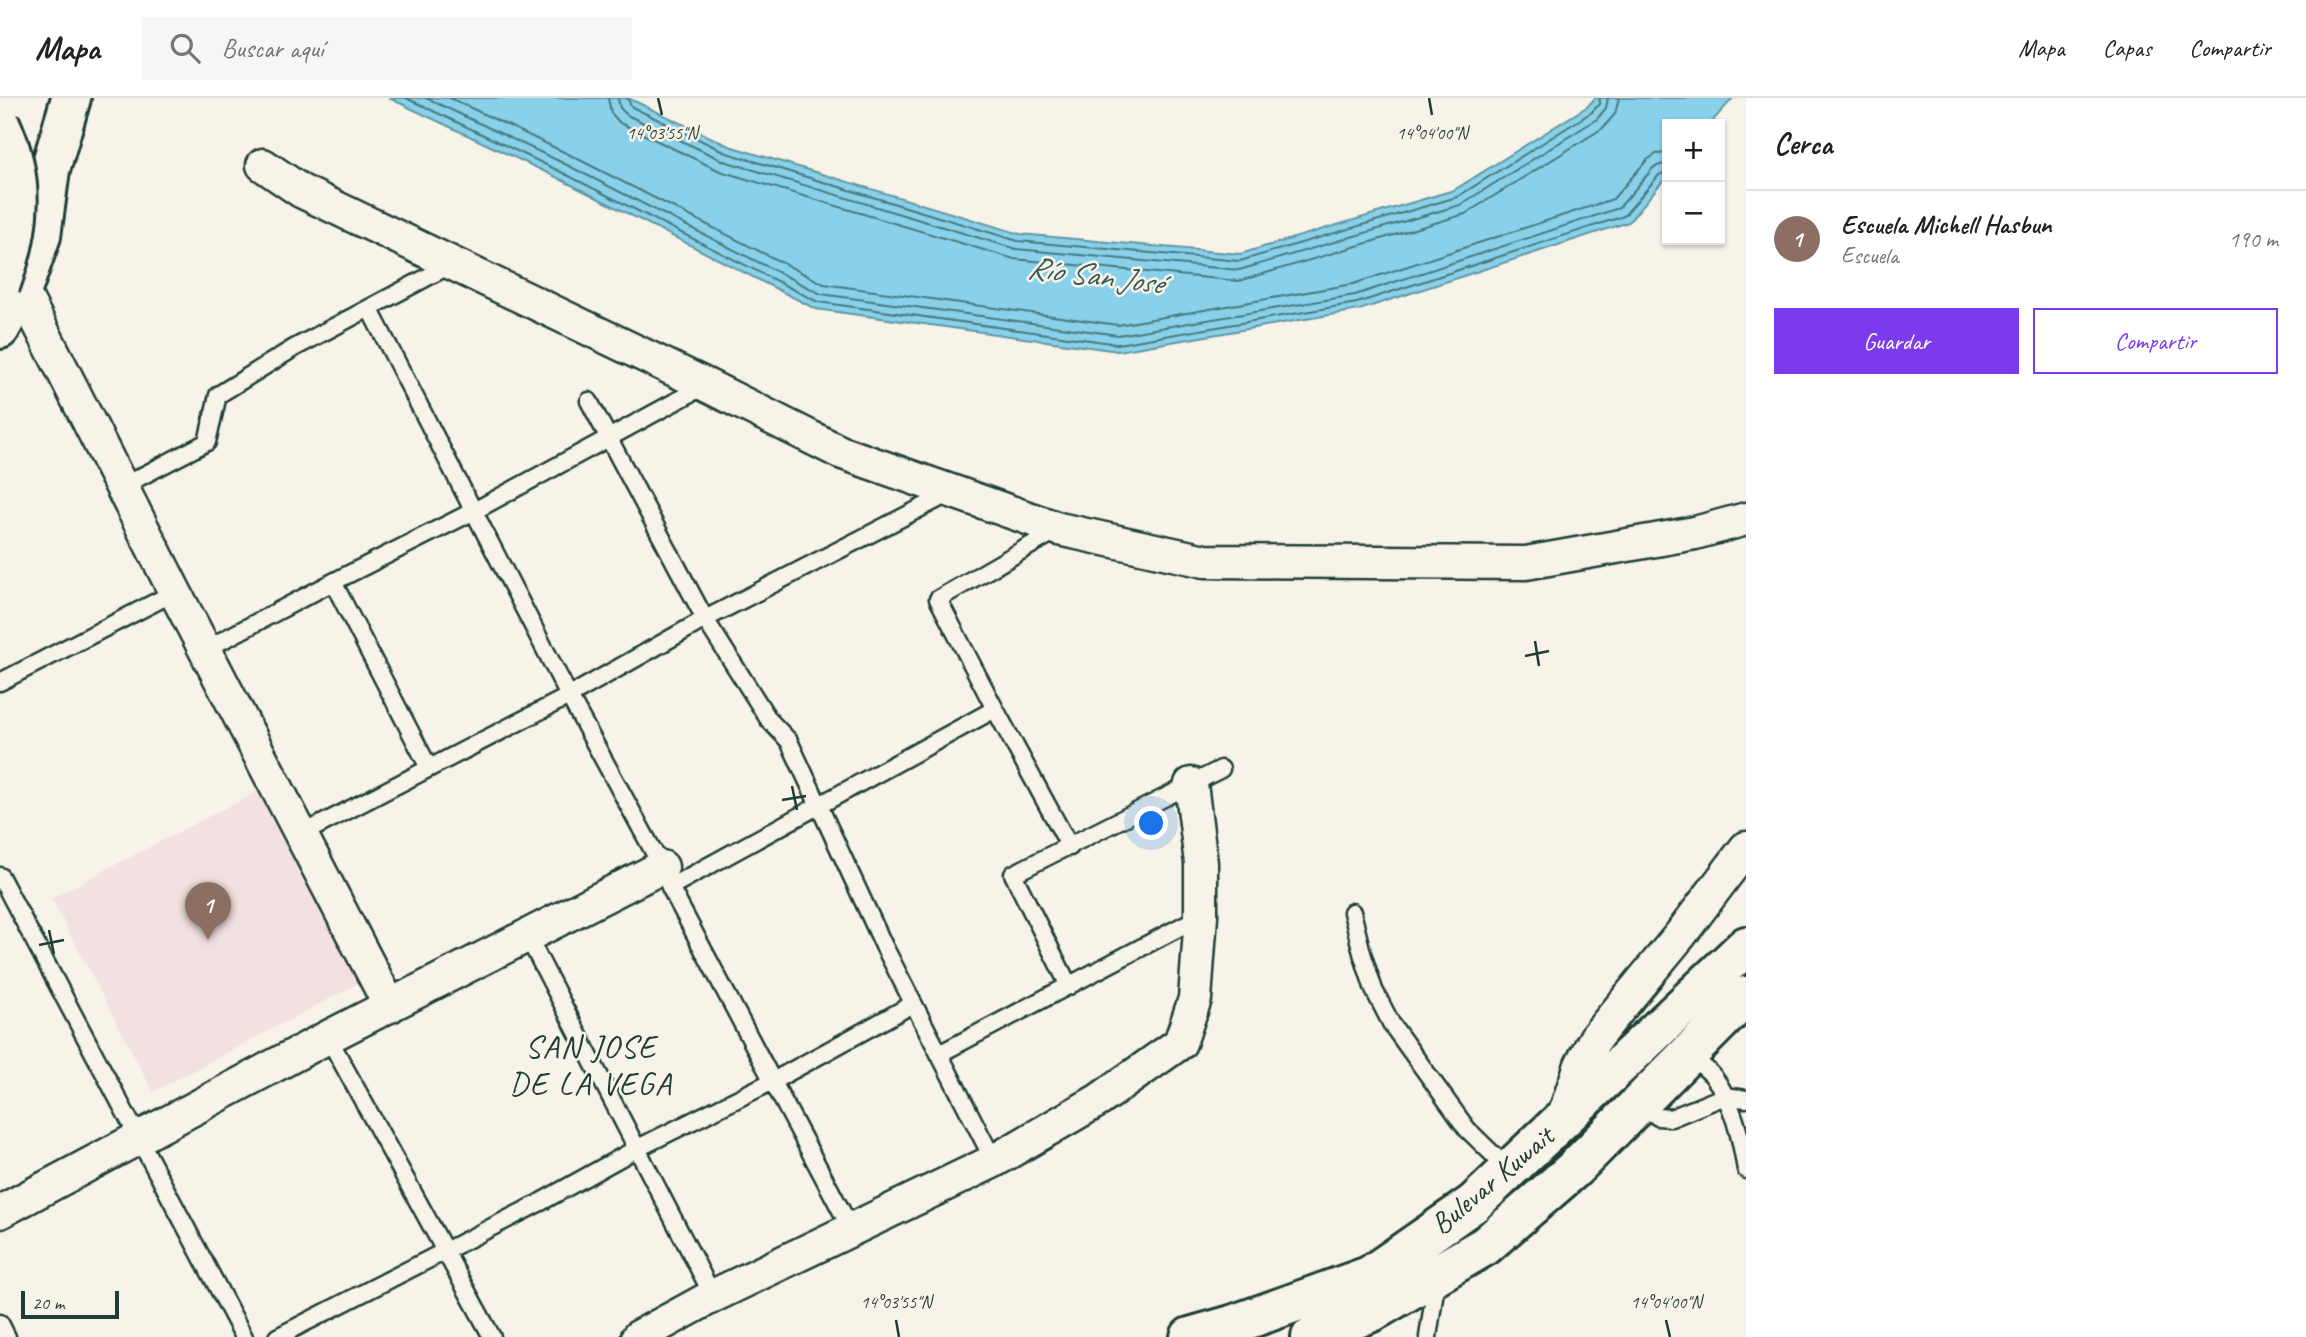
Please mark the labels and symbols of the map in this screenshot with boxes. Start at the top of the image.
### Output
text: 14°03'55"N [627,122,701,144]
text: 14°04'00"N [1397,122,1471,144]
water label: Río San José [1025,246,1174,305]
your location [1134,806,1168,840]
pin: 1 [185,882,231,940]
district label: SAN JOSE DE LA VEGA [509,1026,673,1104]
street label: Bulevar Kuwait [1423,1115,1564,1243]
scale bar [21,1288,119,1320]
text: 14°03'55"N [861,1291,935,1313]
text: 14°04'00"N [1631,1291,1705,1313]

